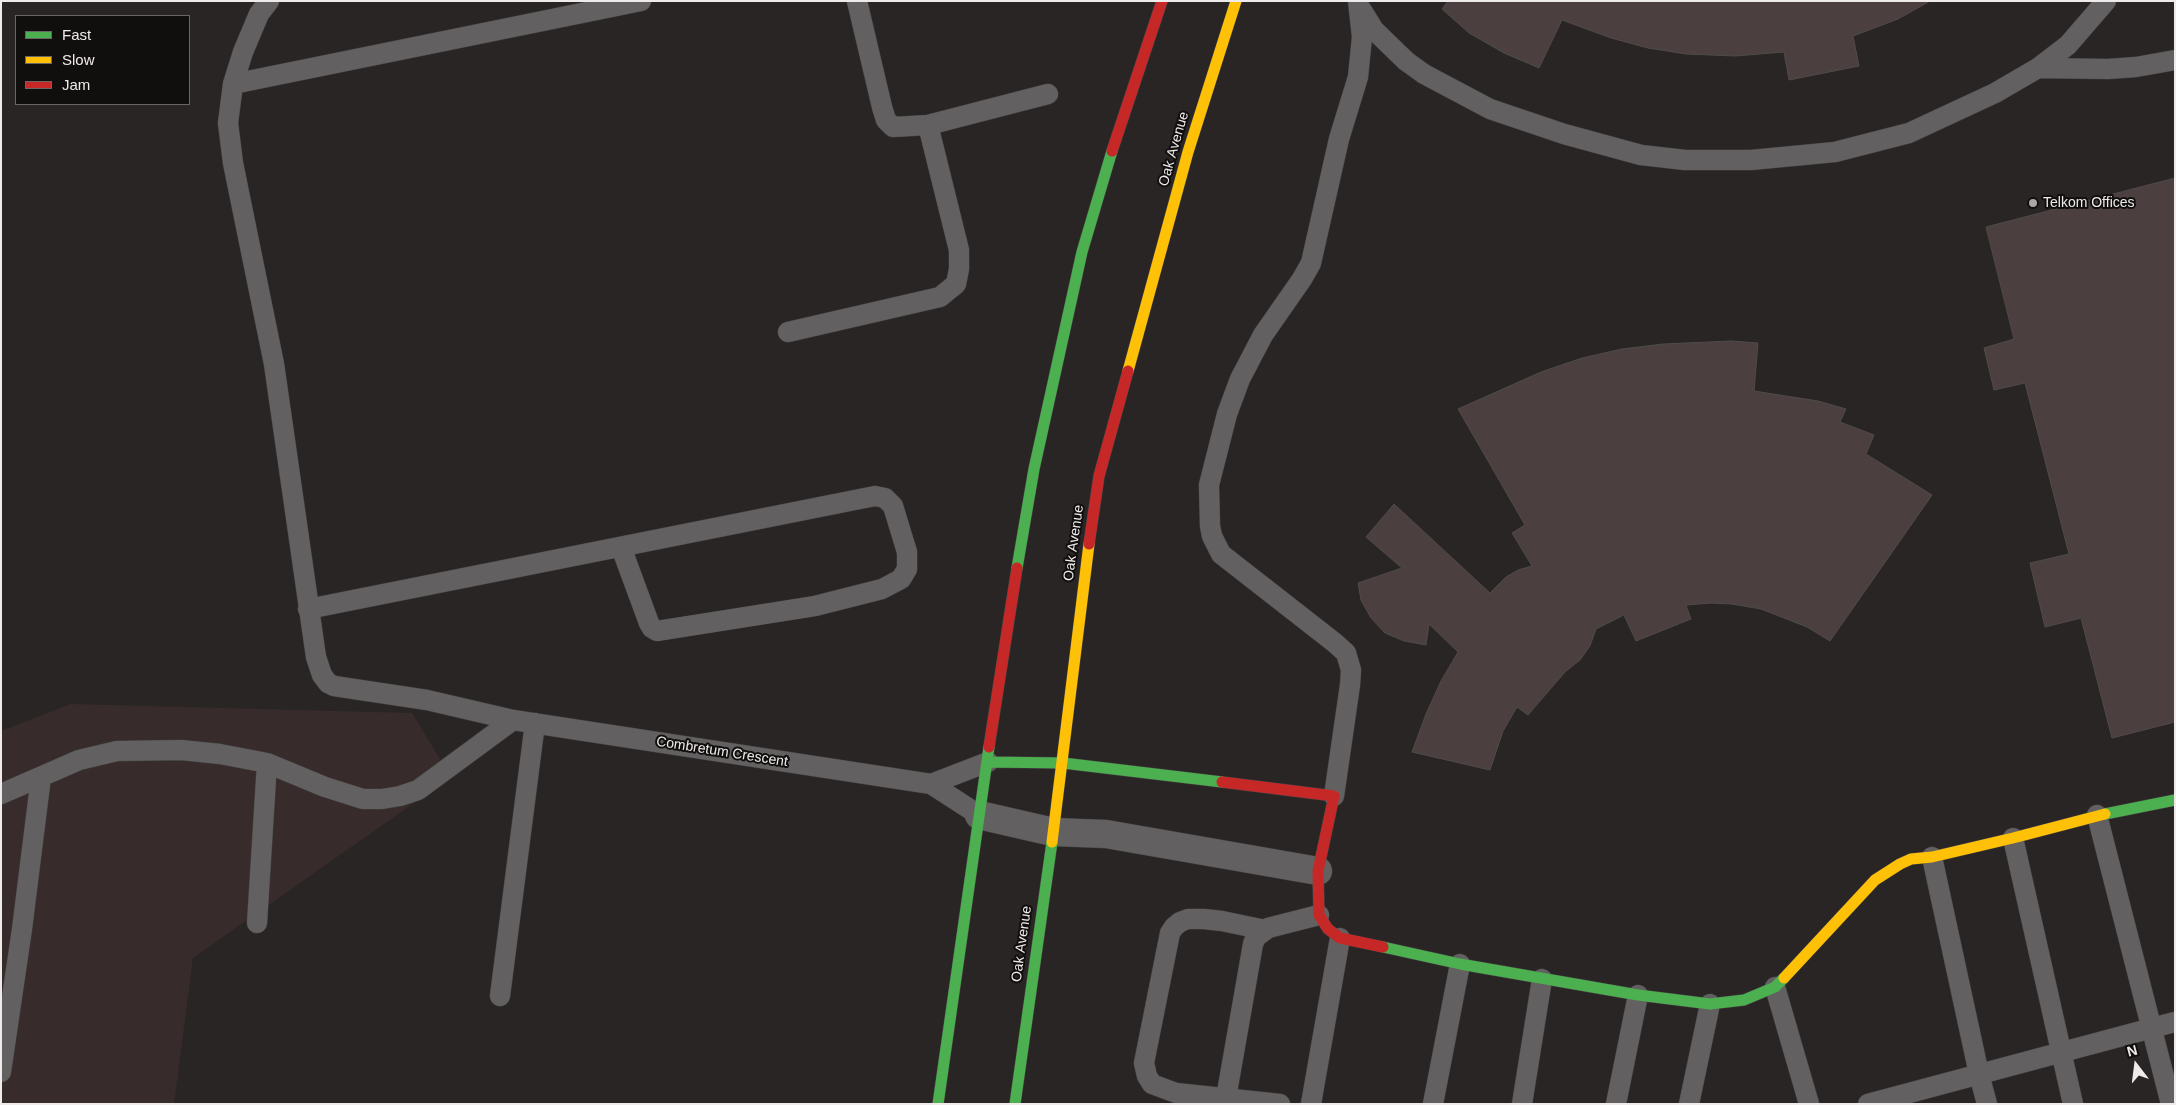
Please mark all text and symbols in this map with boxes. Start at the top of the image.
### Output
legend [15,15,190,105]
text: Fast [62,26,91,43]
text: Slow [62,51,95,68]
text: Jam [62,76,90,93]
street label: Oak Avenue [1155,110,1193,188]
place label: Telkom Offices [2043,195,2135,211]
marker: Telkom Offices [2027,197,2039,209]
street label: Oak Avenue [1060,504,1088,582]
street label: Combretum Crescent [655,733,789,771]
street label: Oak Avenue [1008,905,1036,983]
north arrow [2111,1040,2161,1090]
text: N [2125,1041,2139,1060]

